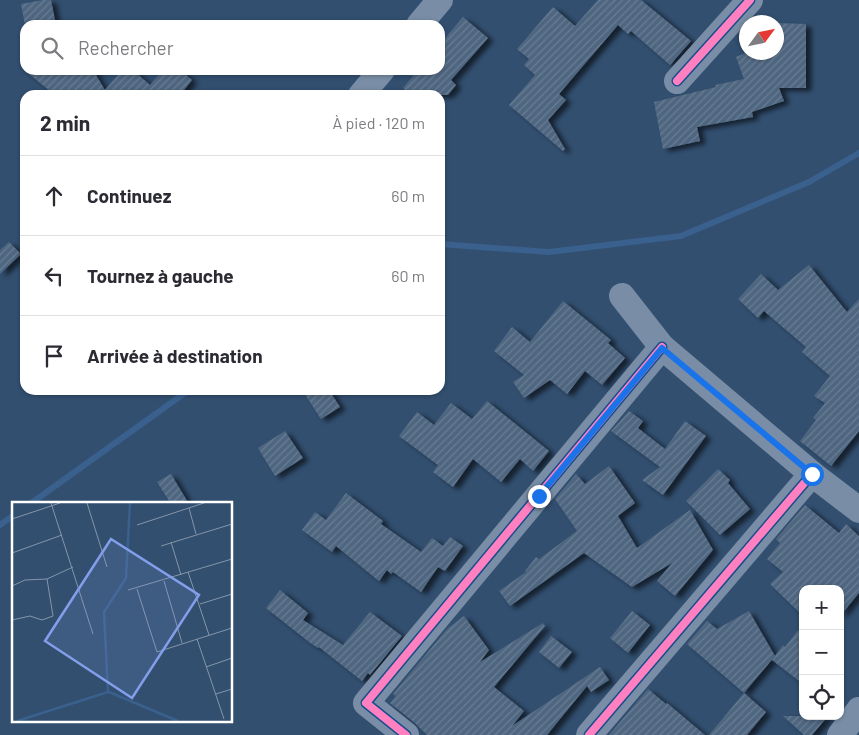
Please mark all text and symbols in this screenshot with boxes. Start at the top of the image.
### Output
north arrow [739,15,784,60]
search box [20,20,445,75]
icon: search [38,34,66,62]
text: Rechercher [78,36,174,59]
text: 2 min [40,110,90,135]
text: À pied · 120 m [333,113,425,132]
icon: ahead [40,182,68,210]
text: Continuez [87,184,171,207]
text: 60 m [391,186,425,205]
icon: left [40,262,68,290]
text: Tournez à gauche [87,264,234,287]
text: 60 m [391,266,425,285]
icon: arrive [40,342,68,370]
text: Arrivée à destination [87,344,263,367]
route start [801,463,824,486]
route end [528,485,551,508]
inset map [12,502,232,722]
map controls [799,585,844,720]
button: + [799,585,844,630]
button: − [799,630,844,675]
button: locate [799,675,844,720]

